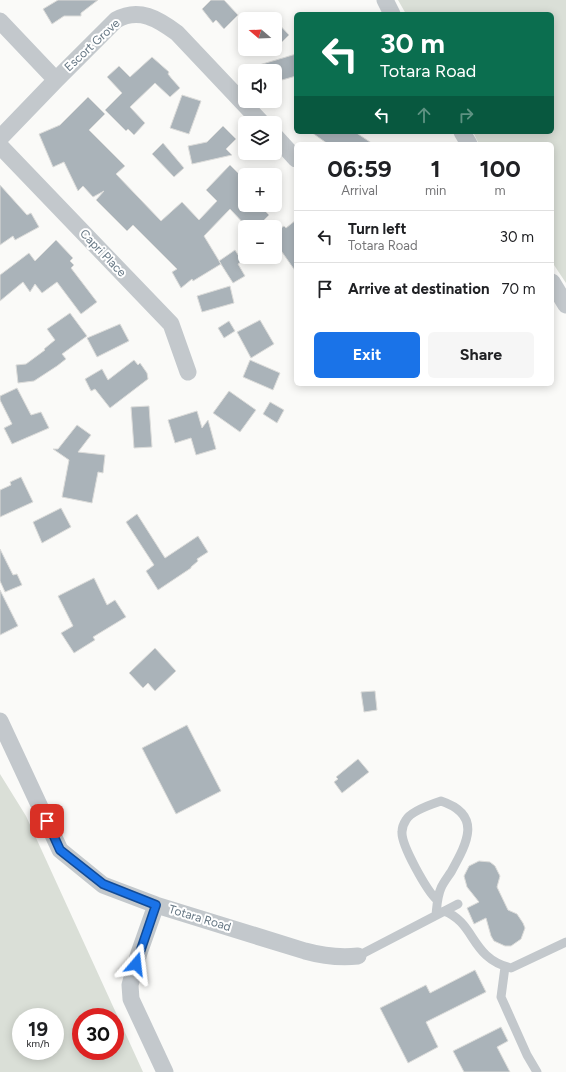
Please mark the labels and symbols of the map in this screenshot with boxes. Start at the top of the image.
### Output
north arrow [238,12,282,56]
street label: Escort Grove [62,16,123,74]
street label: Capri Place [77,226,129,280]
pin [30,804,64,838]
street label: Totara Road [167,902,233,934]
position arrow [115,943,157,985]
speed limit sign: 30 [72,1008,124,1060]

